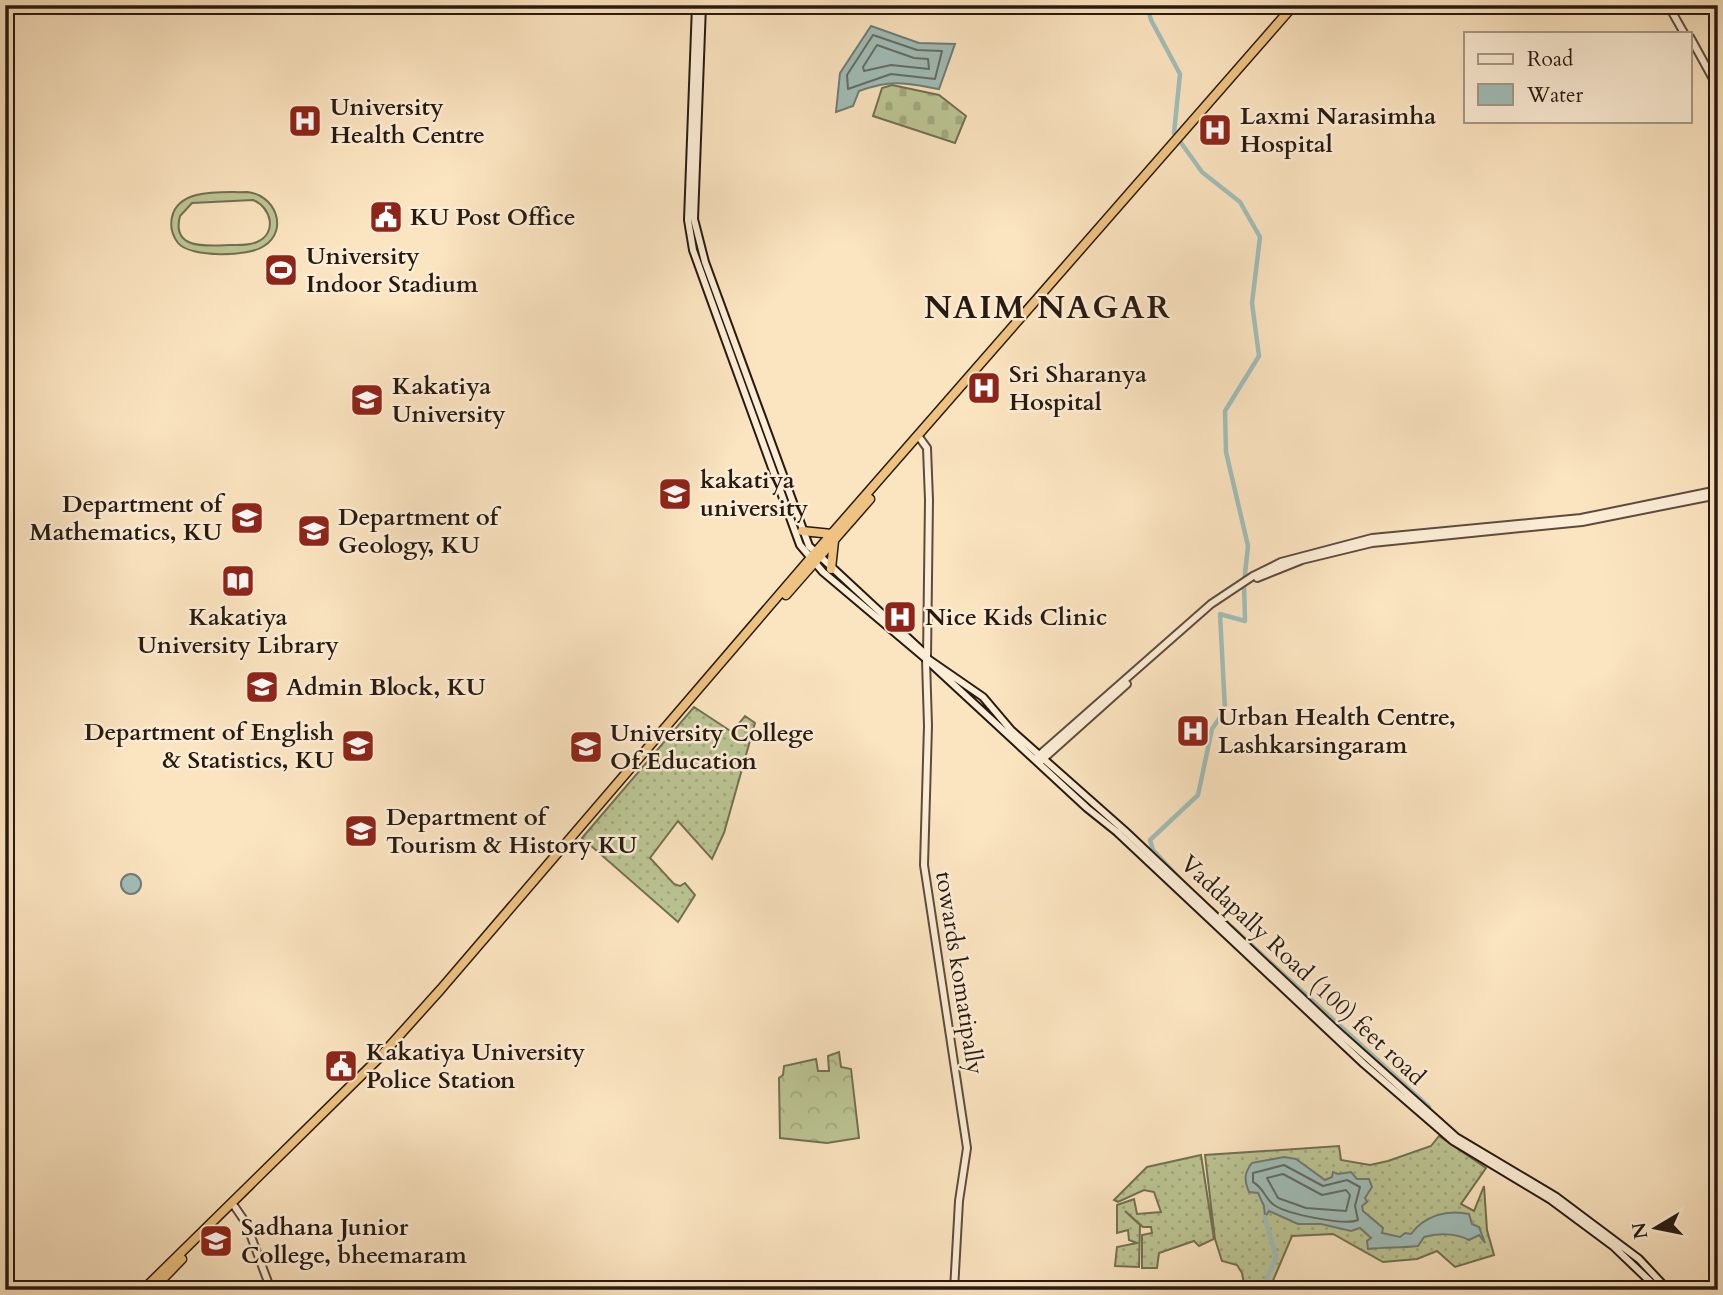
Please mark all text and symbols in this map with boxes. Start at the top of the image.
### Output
legend [1464,32,1692,122]
text: Road [1527,45,1573,74]
text: Water [1526,81,1583,110]
place label: University Health Centre [330,91,485,152]
place label: Laxmi Narasimha Hospital [1240,100,1436,161]
hospital icon: University Health Centre [286,102,324,140]
hospital icon: Laxmi Narasimha Hospital [1196,111,1234,149]
public building icon: KU Post Office [367,198,405,236]
place label: KU Post Office [410,201,576,234]
place label: University Indoor Stadium [306,240,479,301]
sports icon: University Indoor Stadium [262,251,300,289]
district label: NAIM NAGAR [924,286,1172,330]
place label: Sri Sharanya Hospital [1009,358,1147,419]
hospital icon: Sri Sharanya Hospital [965,369,1003,407]
place label: Kakatiya University [392,370,506,431]
school or university icon: Kakatiya University [348,381,386,419]
place label: kakatiya university [700,464,809,525]
school or university icon: kakatiya university [656,475,694,513]
place label: Department of Mathematics, KU [29,488,226,549]
school or university icon: Department of Mathematics, KU [228,499,266,537]
place label: Department of Geology, KU [338,501,502,562]
school or university icon: Department of Geology, KU [295,512,333,550]
library icon: Kakatiya University Library [219,562,257,600]
hospital icon: Nice Kids Clinic [881,598,919,636]
place label: Kakatiya University Library [137,601,339,662]
place label: Nice Kids Clinic [925,601,1107,634]
school or university icon: Admin Block, KU [243,668,281,706]
place label: Admin Block, KU [286,671,486,704]
place label: Urban Health Centre, Lashkarsingaram [1218,701,1456,762]
hospital icon: Urban Health Centre, Lashkarsingaram [1174,712,1212,750]
place label: Department of English & Statistics, KU [84,716,334,777]
place label: University College Of Education [610,717,814,778]
school or university icon: Department of English & Statistics, KU [339,727,377,765]
school or university icon: University College Of Education [567,728,605,766]
place label: Department of Tourism & History KU [386,801,638,862]
school or university icon: Department of Tourism & History KU [342,812,380,850]
street label: Vaddapally Road (100) feet road [1173,848,1433,1093]
street label: towards komatipally [927,869,992,1077]
place label: Kakatiya University Police Station [366,1036,586,1097]
public building icon: Kakatiya University Police Station [322,1047,360,1085]
north arrow [1622,1194,1692,1264]
place label: Sadhana Junior College, bheemaram [241,1211,468,1272]
text: N [1626,1220,1654,1241]
school or university icon: Sadhana Junior College, bheemaram [197,1222,235,1260]

